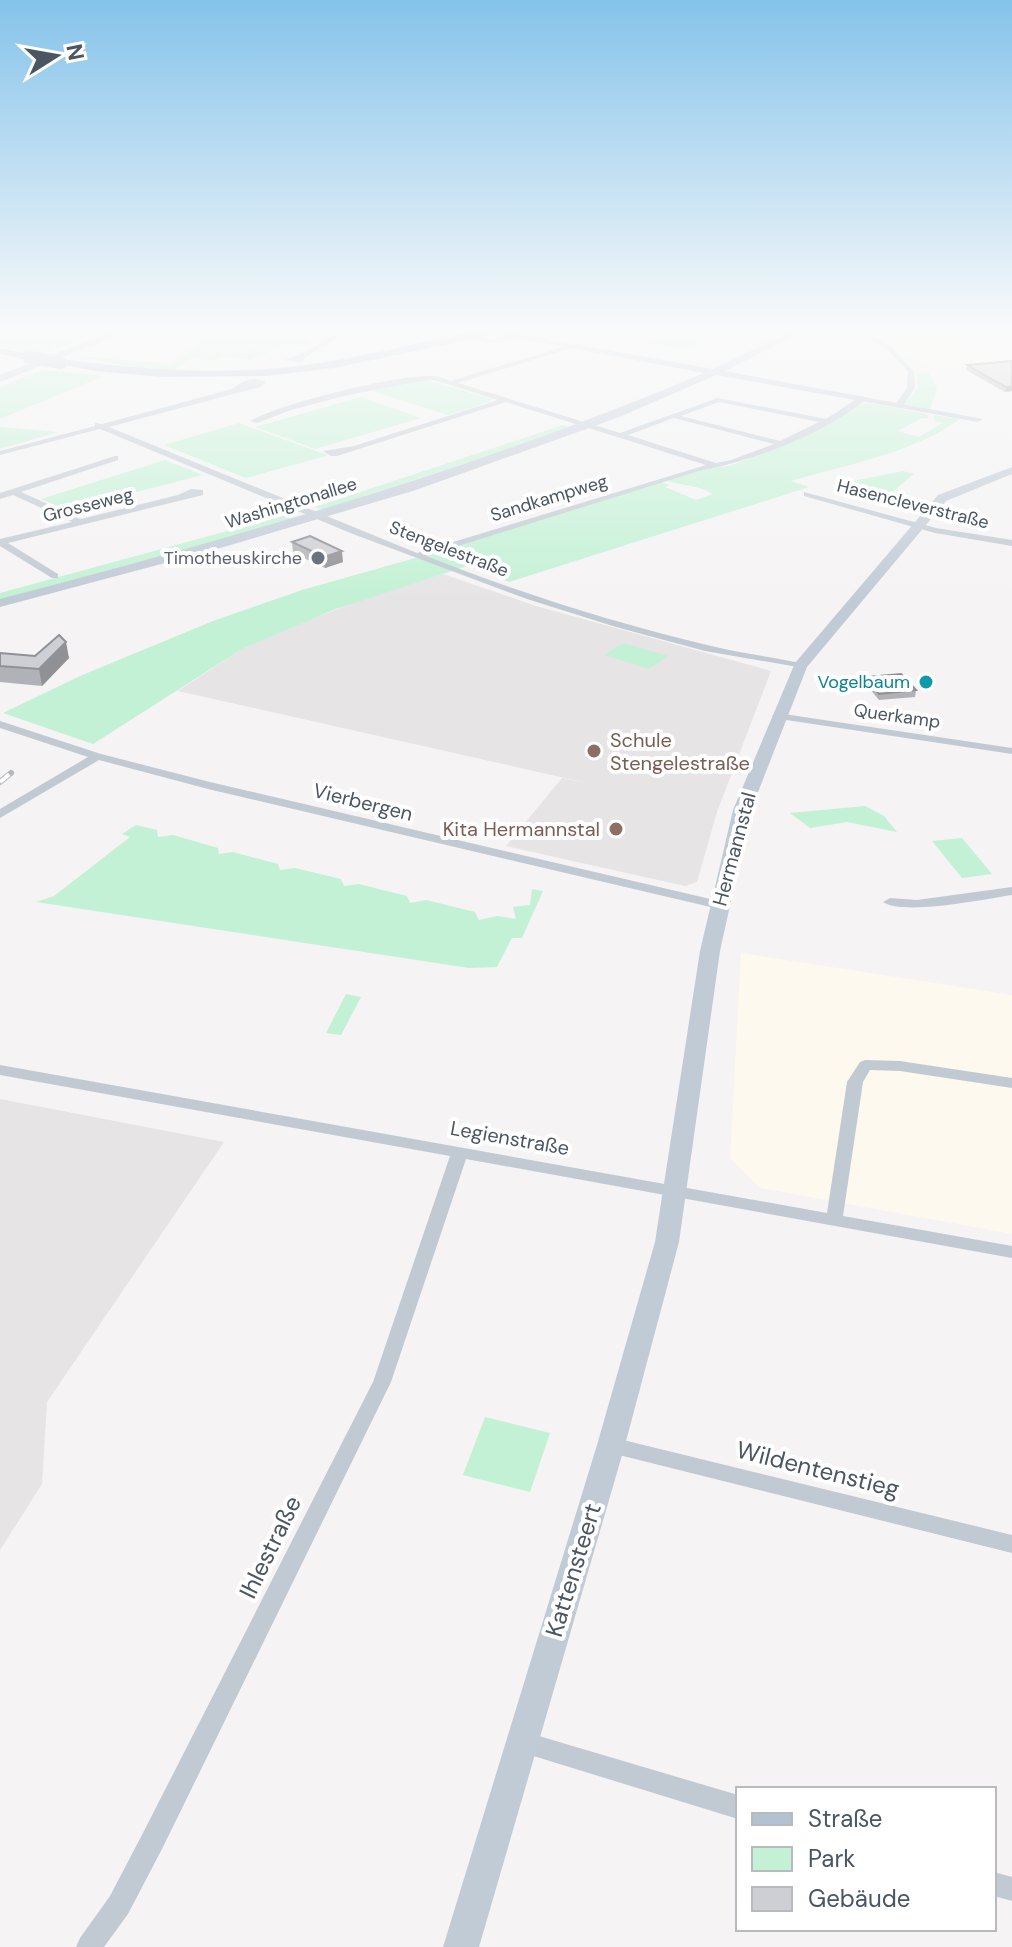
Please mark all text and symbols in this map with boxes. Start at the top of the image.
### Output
north arrow [16,16,96,96]
text: N [59,42,91,63]
street label: Sandkampweg [488,469,610,527]
street label: Washingtonallee [222,472,360,534]
street label: Hasencleverstraße [835,474,991,534]
street label: Grosseweg [40,482,136,528]
street label: Stengelestraße [386,515,512,583]
place label: Timotheuskirche [164,546,302,570]
marker: Timotheuskirche [309,549,327,567]
place label: Vogelbaum [817,670,910,694]
marker: Vogelbaum [917,673,935,691]
street label: Querkamp [852,698,942,734]
place label: Schule Stengelestraße [610,727,750,776]
marker: Schule Stengelestraße [585,742,603,760]
street label: Vierbergen [311,777,415,827]
street label: Hermannstal [706,789,762,909]
place label: Kita Hermannstal [443,816,600,842]
marker: Kita Hermannstal [607,820,625,838]
street label: Legienstraße [449,1115,571,1161]
street label: Wildentenstieg [733,1434,903,1504]
street label: Ihlestraße [232,1491,308,1603]
street label: Kattensteert [538,1499,608,1641]
legend [736,1787,996,1931]
text: Straße [808,1803,882,1834]
text: Park [808,1843,855,1874]
text: Gebäude [808,1883,910,1914]

